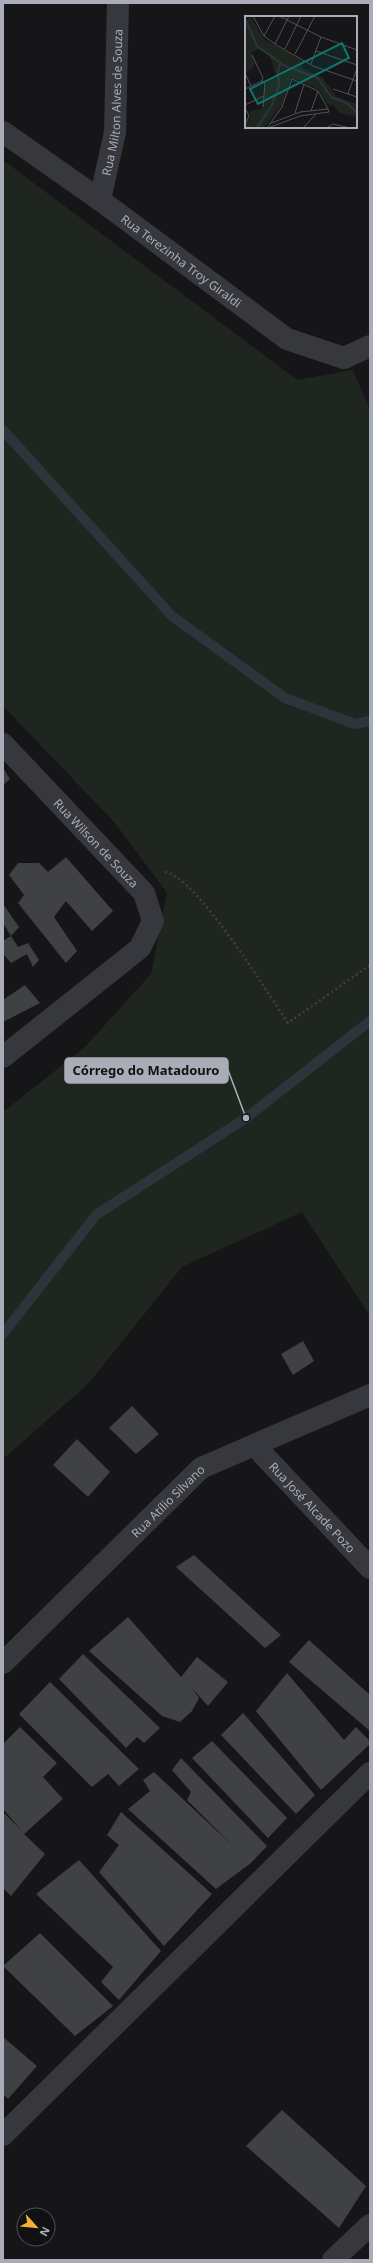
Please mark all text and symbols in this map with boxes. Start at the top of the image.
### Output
inset map [245,16,357,128]
street label: Rua Milton Alves de Souza [97,29,126,177]
street label: Rua Terezinha Troy Giraldi [118,210,245,311]
street label: Rua Wilson de Souza [50,795,143,891]
callout: Córrego do Matadouro [65,1058,228,1083]
text: Córrego do Matadouro [73,1061,219,1079]
street label: Rua José Alcade Pozo [266,1458,360,1556]
street label: Rua Atílio Silvano [127,1461,208,1541]
north arrow [16,2207,56,2247]
text: N [37,2224,54,2239]

